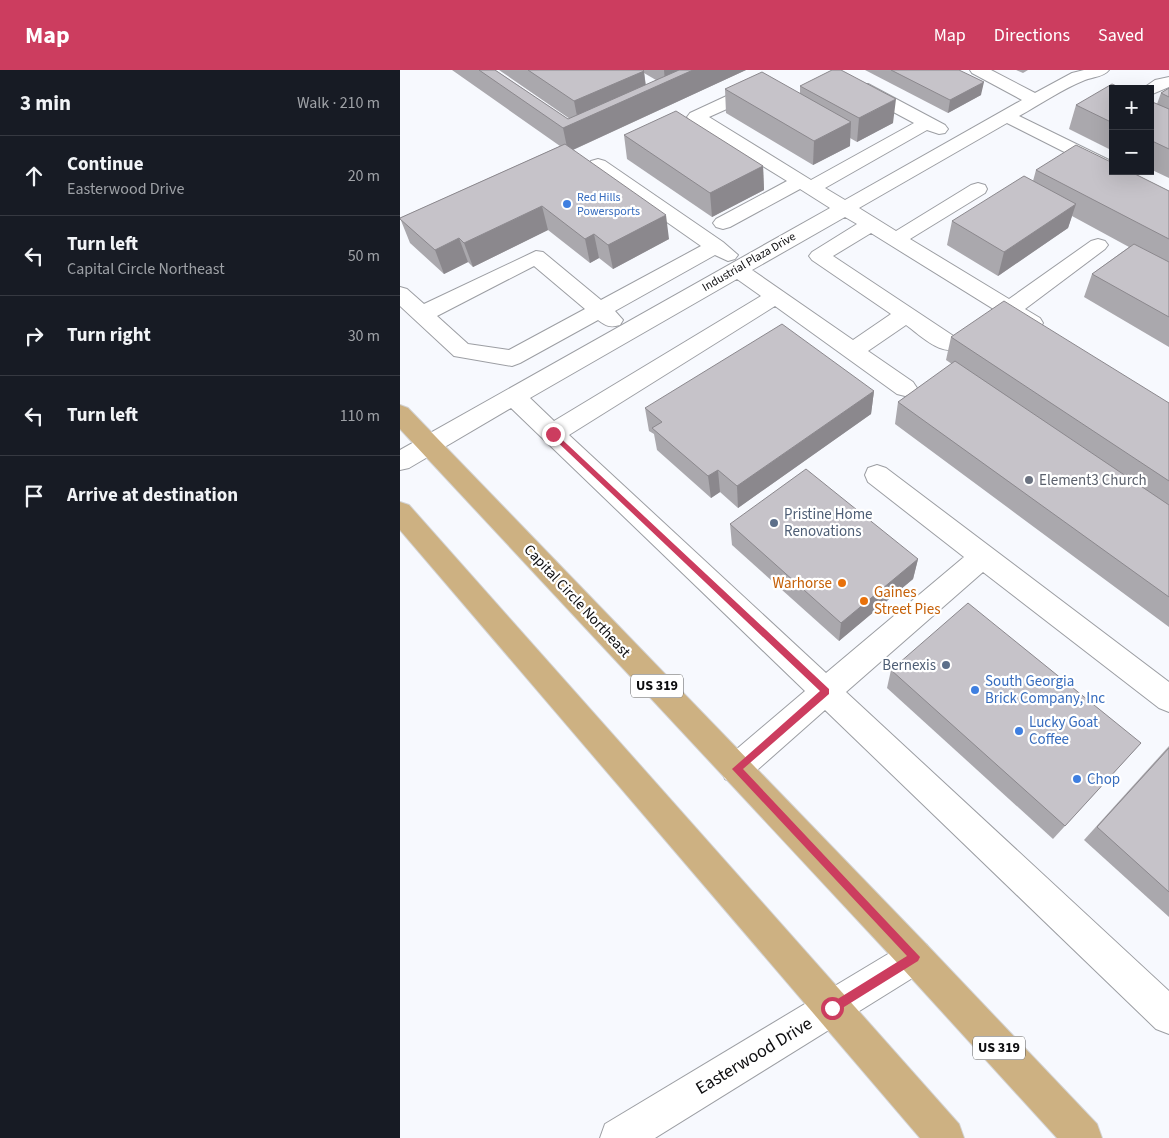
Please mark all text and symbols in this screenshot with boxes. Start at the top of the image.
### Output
text: Map [25,18,70,53]
text: Map [934,23,966,48]
text: Directions [994,23,1070,48]
text: Saved [1098,23,1144,48]
map controls [1109,85,1154,175]
button: + [1109,85,1154,130]
text: 3 min [20,88,71,118]
text: Walk · 210 m [297,92,380,114]
button: − [1109,130,1154,175]
text: Continue [67,151,144,178]
icon: ahead [20,162,48,190]
text: 20 m [348,165,380,187]
text: Easterwood Drive [67,178,184,200]
place label: Red Hills Powersports [577,189,640,220]
marker: Red Hills Powersports [561,198,573,210]
street label: Industrial Plaza Drive [699,228,799,296]
text: Turn left [67,231,138,258]
icon: left [20,242,48,270]
text: 50 m [348,245,380,267]
text: Capital Circle Northeast [67,258,225,280]
icon: right [20,322,48,350]
text: Turn right [67,322,151,349]
text: 30 m [348,325,380,347]
icon: left [20,402,48,430]
text: Turn left [67,402,138,429]
text: 110 m [340,405,380,427]
route end [542,423,565,446]
place label: Element3 Church [1039,470,1147,491]
marker: Element3 Church [1023,474,1035,486]
icon: arrive [20,482,48,510]
text: Arrive at destination [67,482,238,509]
place label: Pristine Home Renovations [784,504,873,542]
marker: Pristine Home Renovations [768,517,780,529]
street label: Capital Circle Northeast [519,540,635,662]
place label: Warhorse [773,573,832,594]
marker: Warhorse [836,577,848,589]
place label: Gaines Street Pies [874,582,941,620]
marker: Gaines Street Pies [858,595,870,607]
place label: Bernexis [882,655,936,676]
marker: Bernexis [940,659,952,671]
place label: South Georgia Brick Company, Inc [985,671,1105,709]
road number: US 319 [631,674,683,698]
marker: South Georgia Brick Company, Inc [969,684,981,696]
place label: Lucky Goat Coffee [1029,712,1098,750]
marker: Lucky Goat Coffee [1013,725,1025,737]
place label: Chop [1087,769,1120,790]
marker: Chop [1071,773,1083,785]
route start [821,997,844,1020]
street label: Easterwood Drive [691,1011,817,1101]
road number: US 319 [973,1036,1025,1060]

